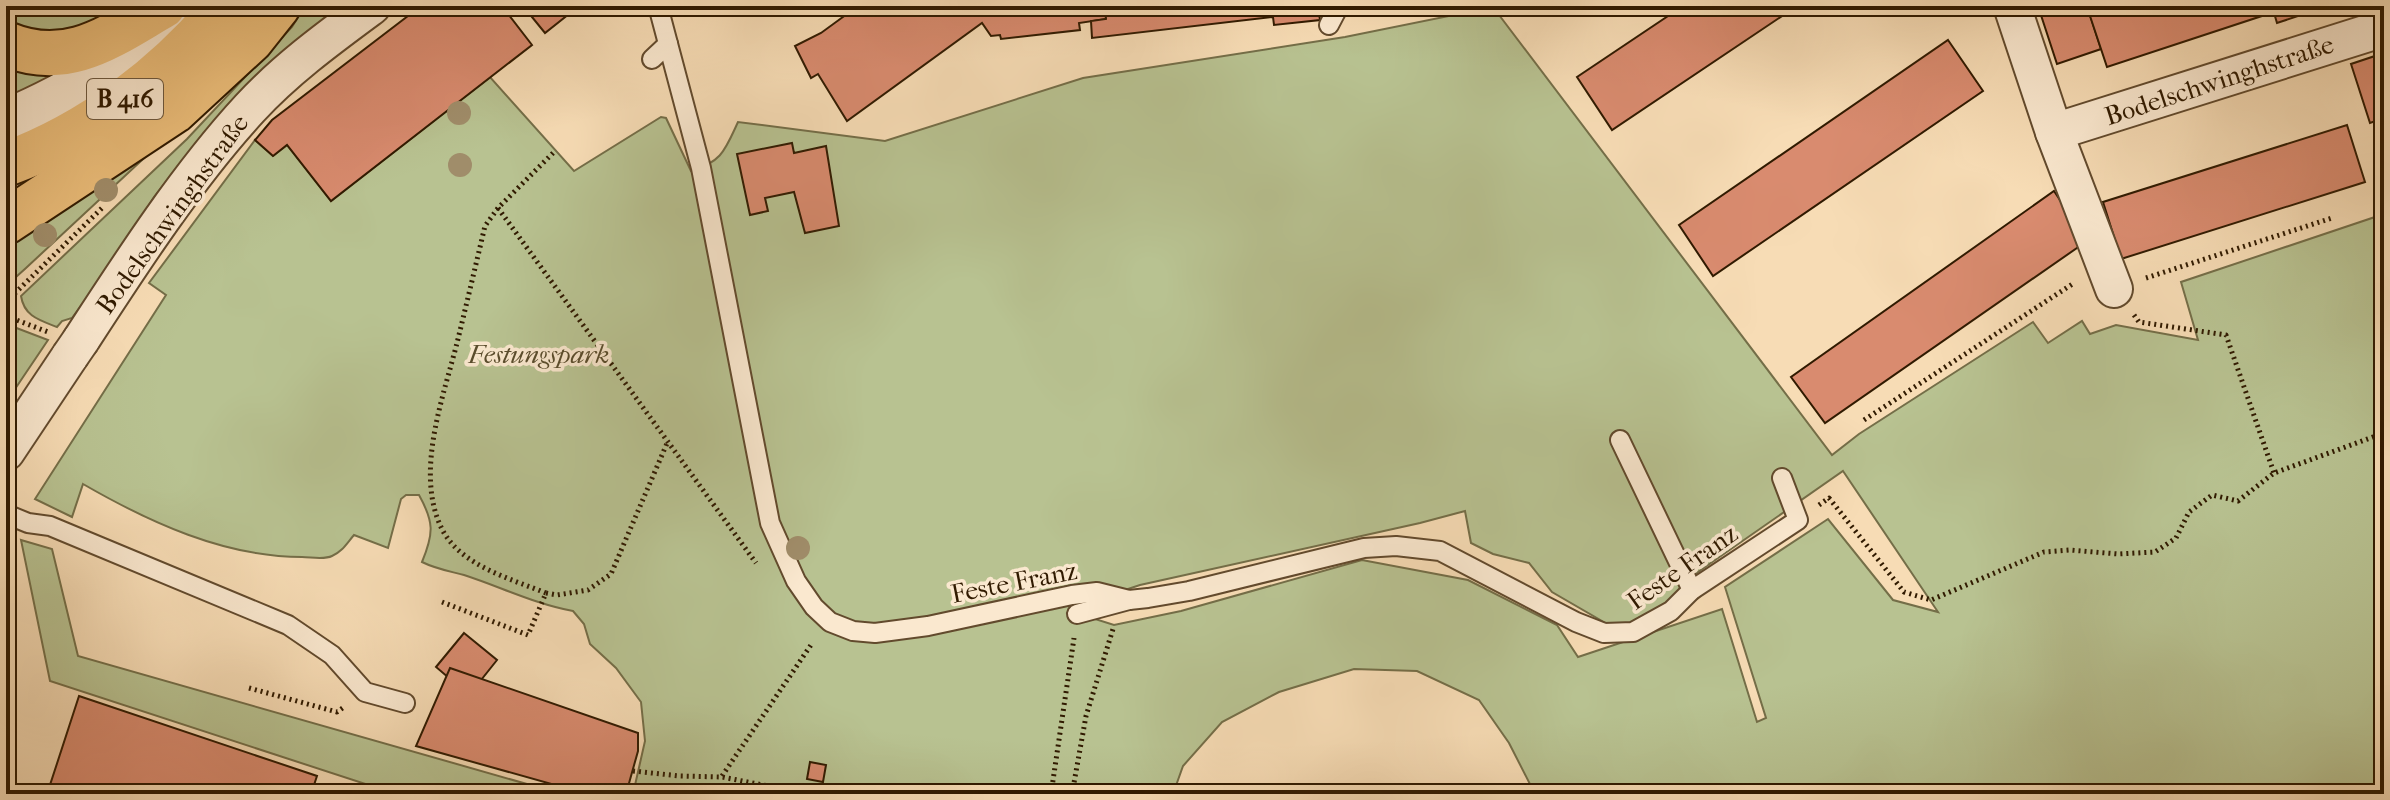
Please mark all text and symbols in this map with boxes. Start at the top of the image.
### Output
street label: Bodelschwinghstraße [2101,29,2338,132]
road number: B 416 [87,79,163,119]
street label: Bodelschwinghstraße [90,108,255,320]
park label: Festungspark [467,339,610,370]
street label: Feste Franz [1621,518,1743,617]
street label: Feste Franz [948,555,1080,610]

